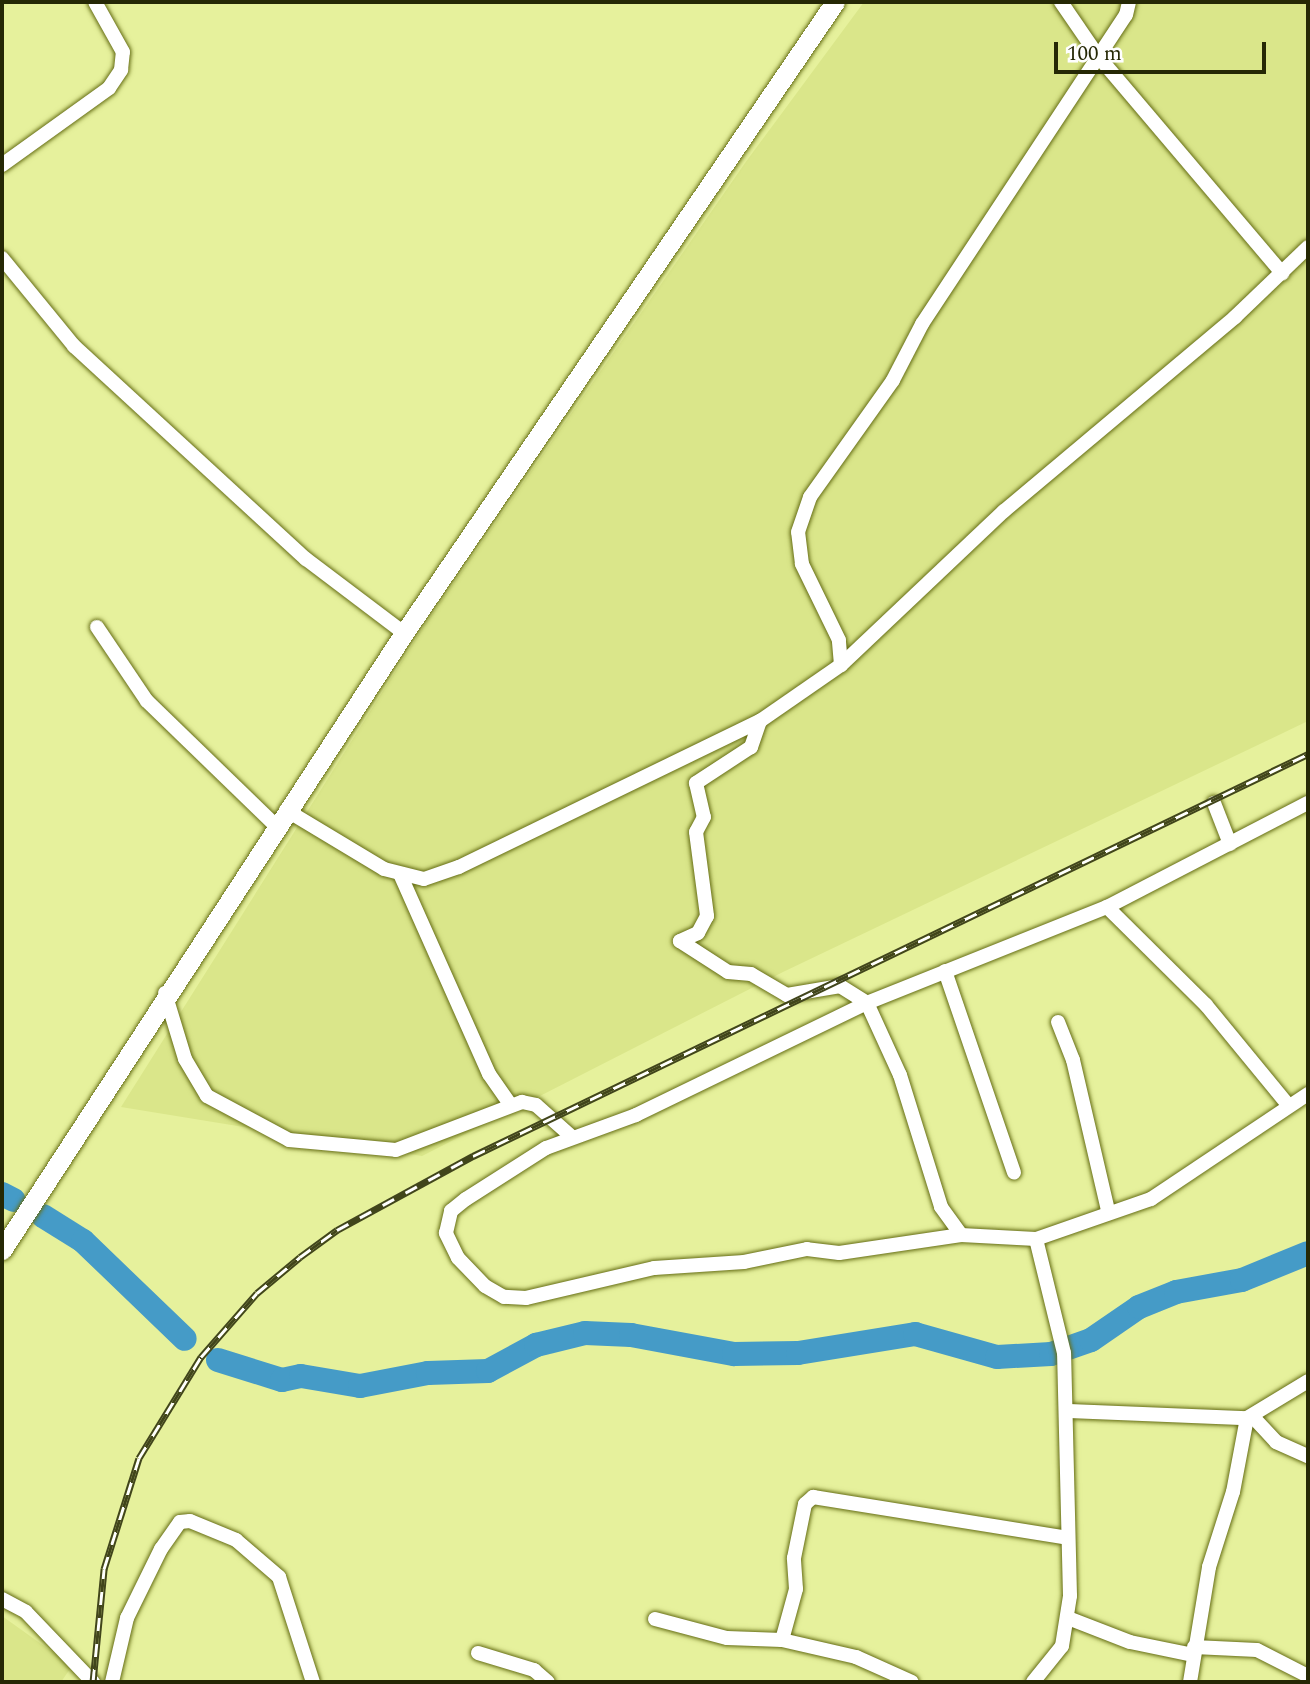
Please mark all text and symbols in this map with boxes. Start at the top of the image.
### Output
scale bar [1058,28,1270,72]
text: 100 m [1067,38,1122,70]

